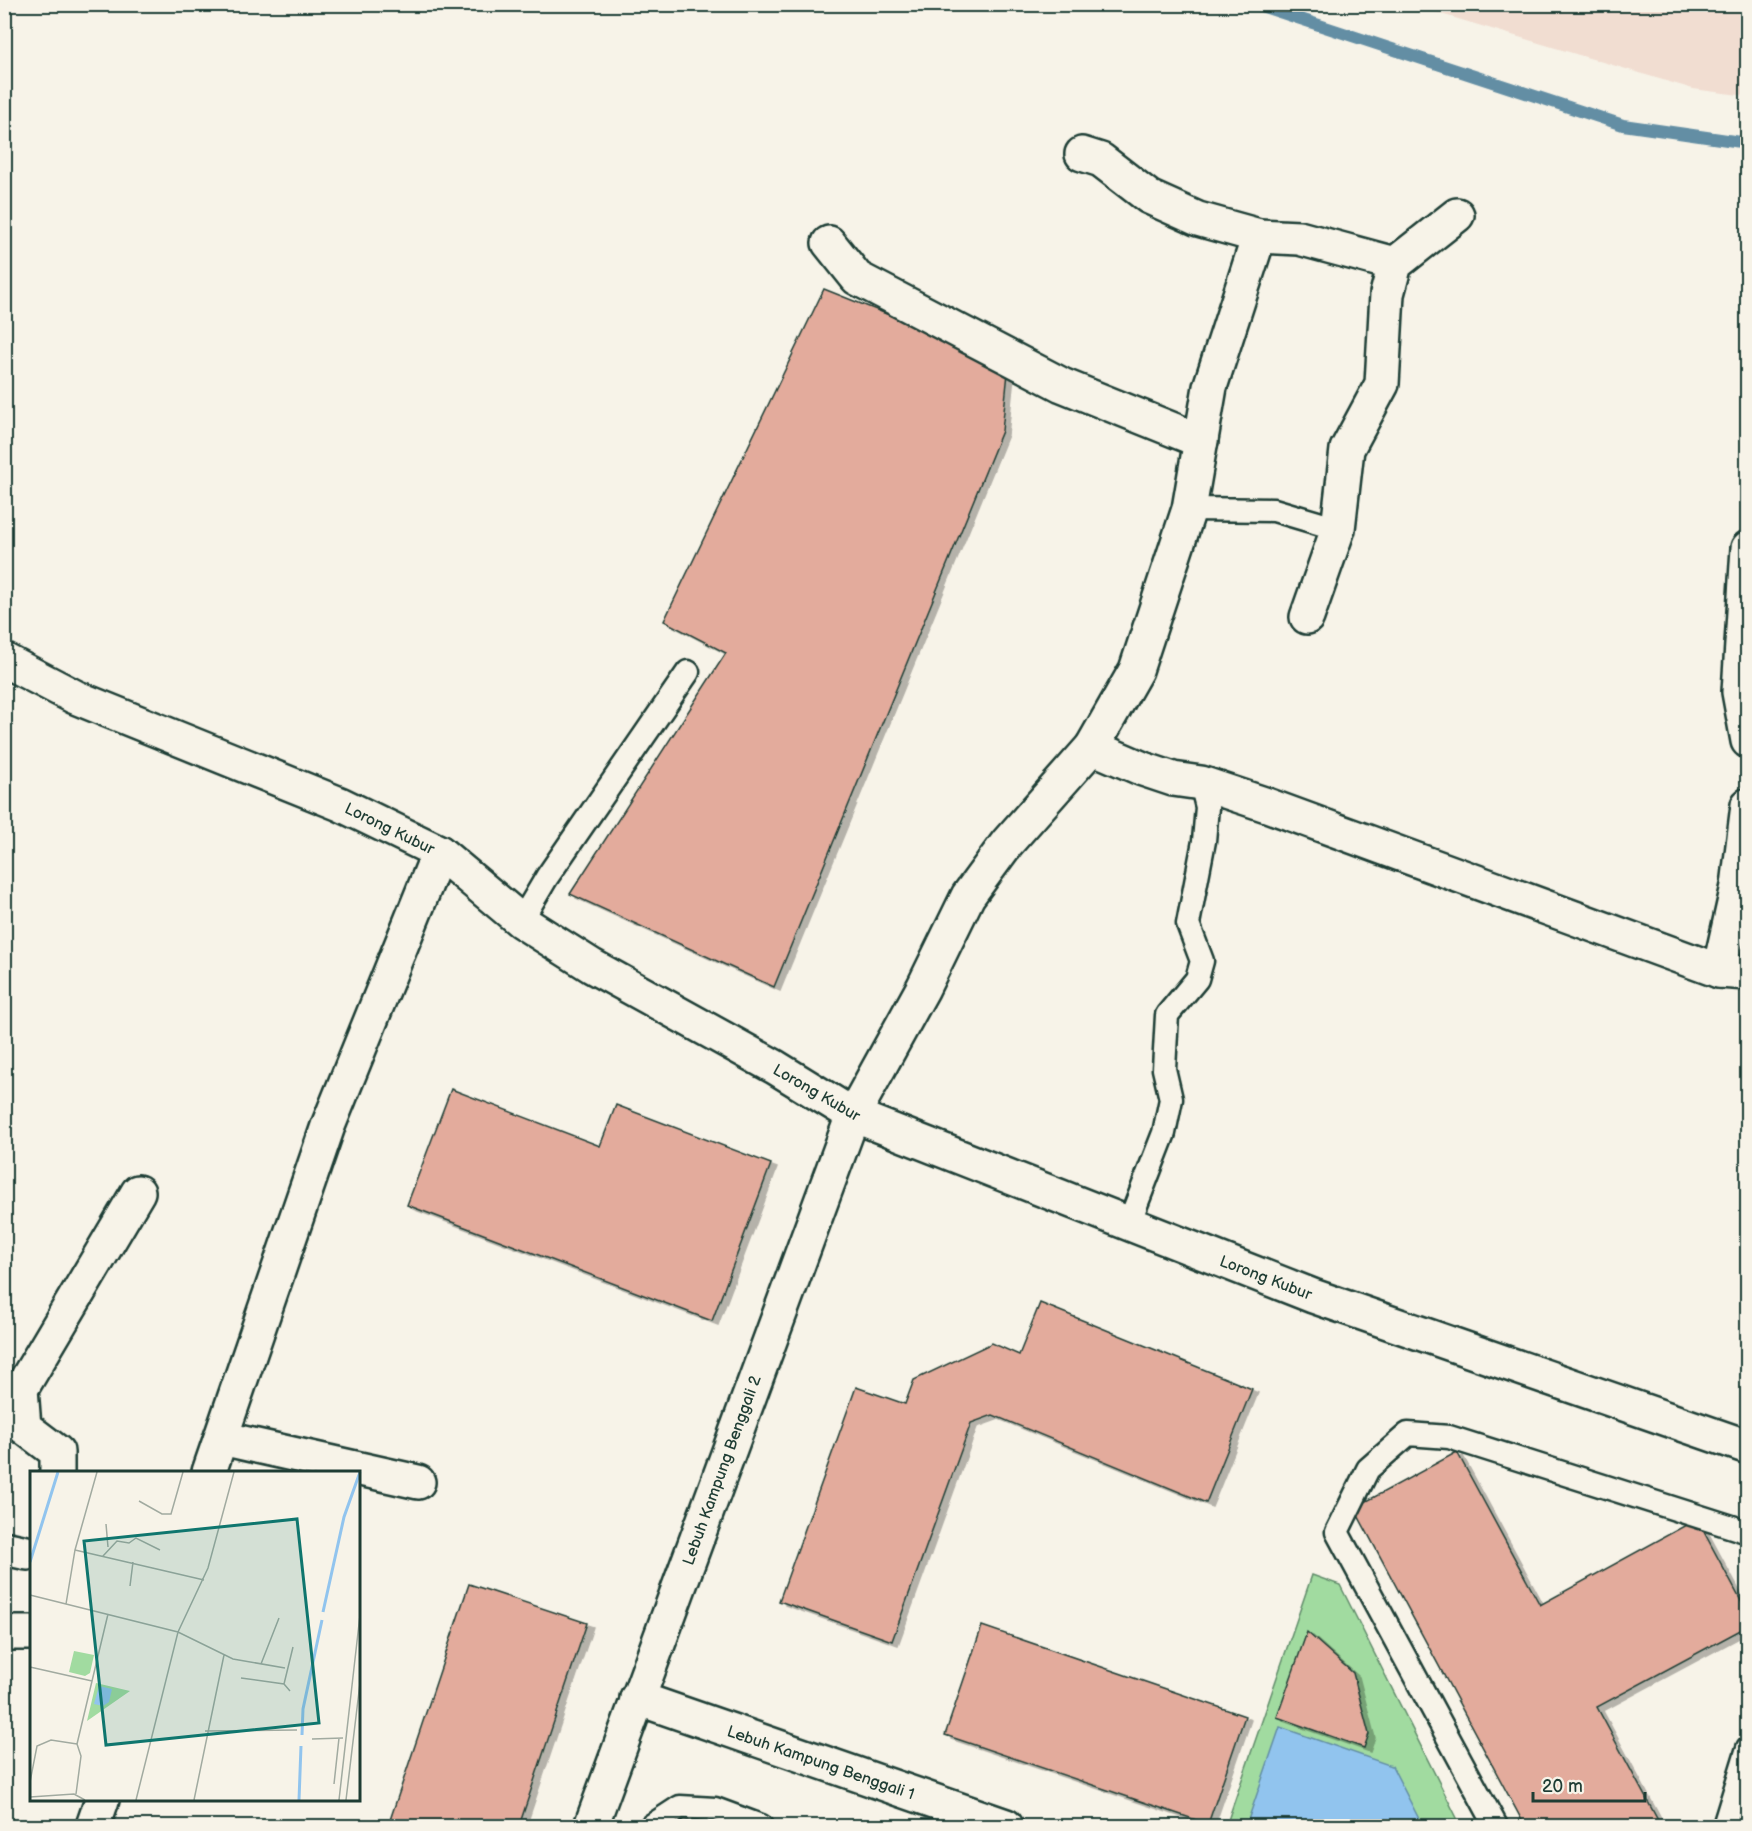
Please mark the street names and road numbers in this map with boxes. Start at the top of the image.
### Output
street label: Lorong Kubur [341,799,437,859]
street label: Lorong Kubur [769,1061,863,1126]
street label: Lorong Kubur [1217,1252,1315,1305]
street label: Lebuh Kampung Benggali 2 [679,1373,766,1568]
street label: Lebuh Kampung Benggali 1 [724,1722,917,1804]

